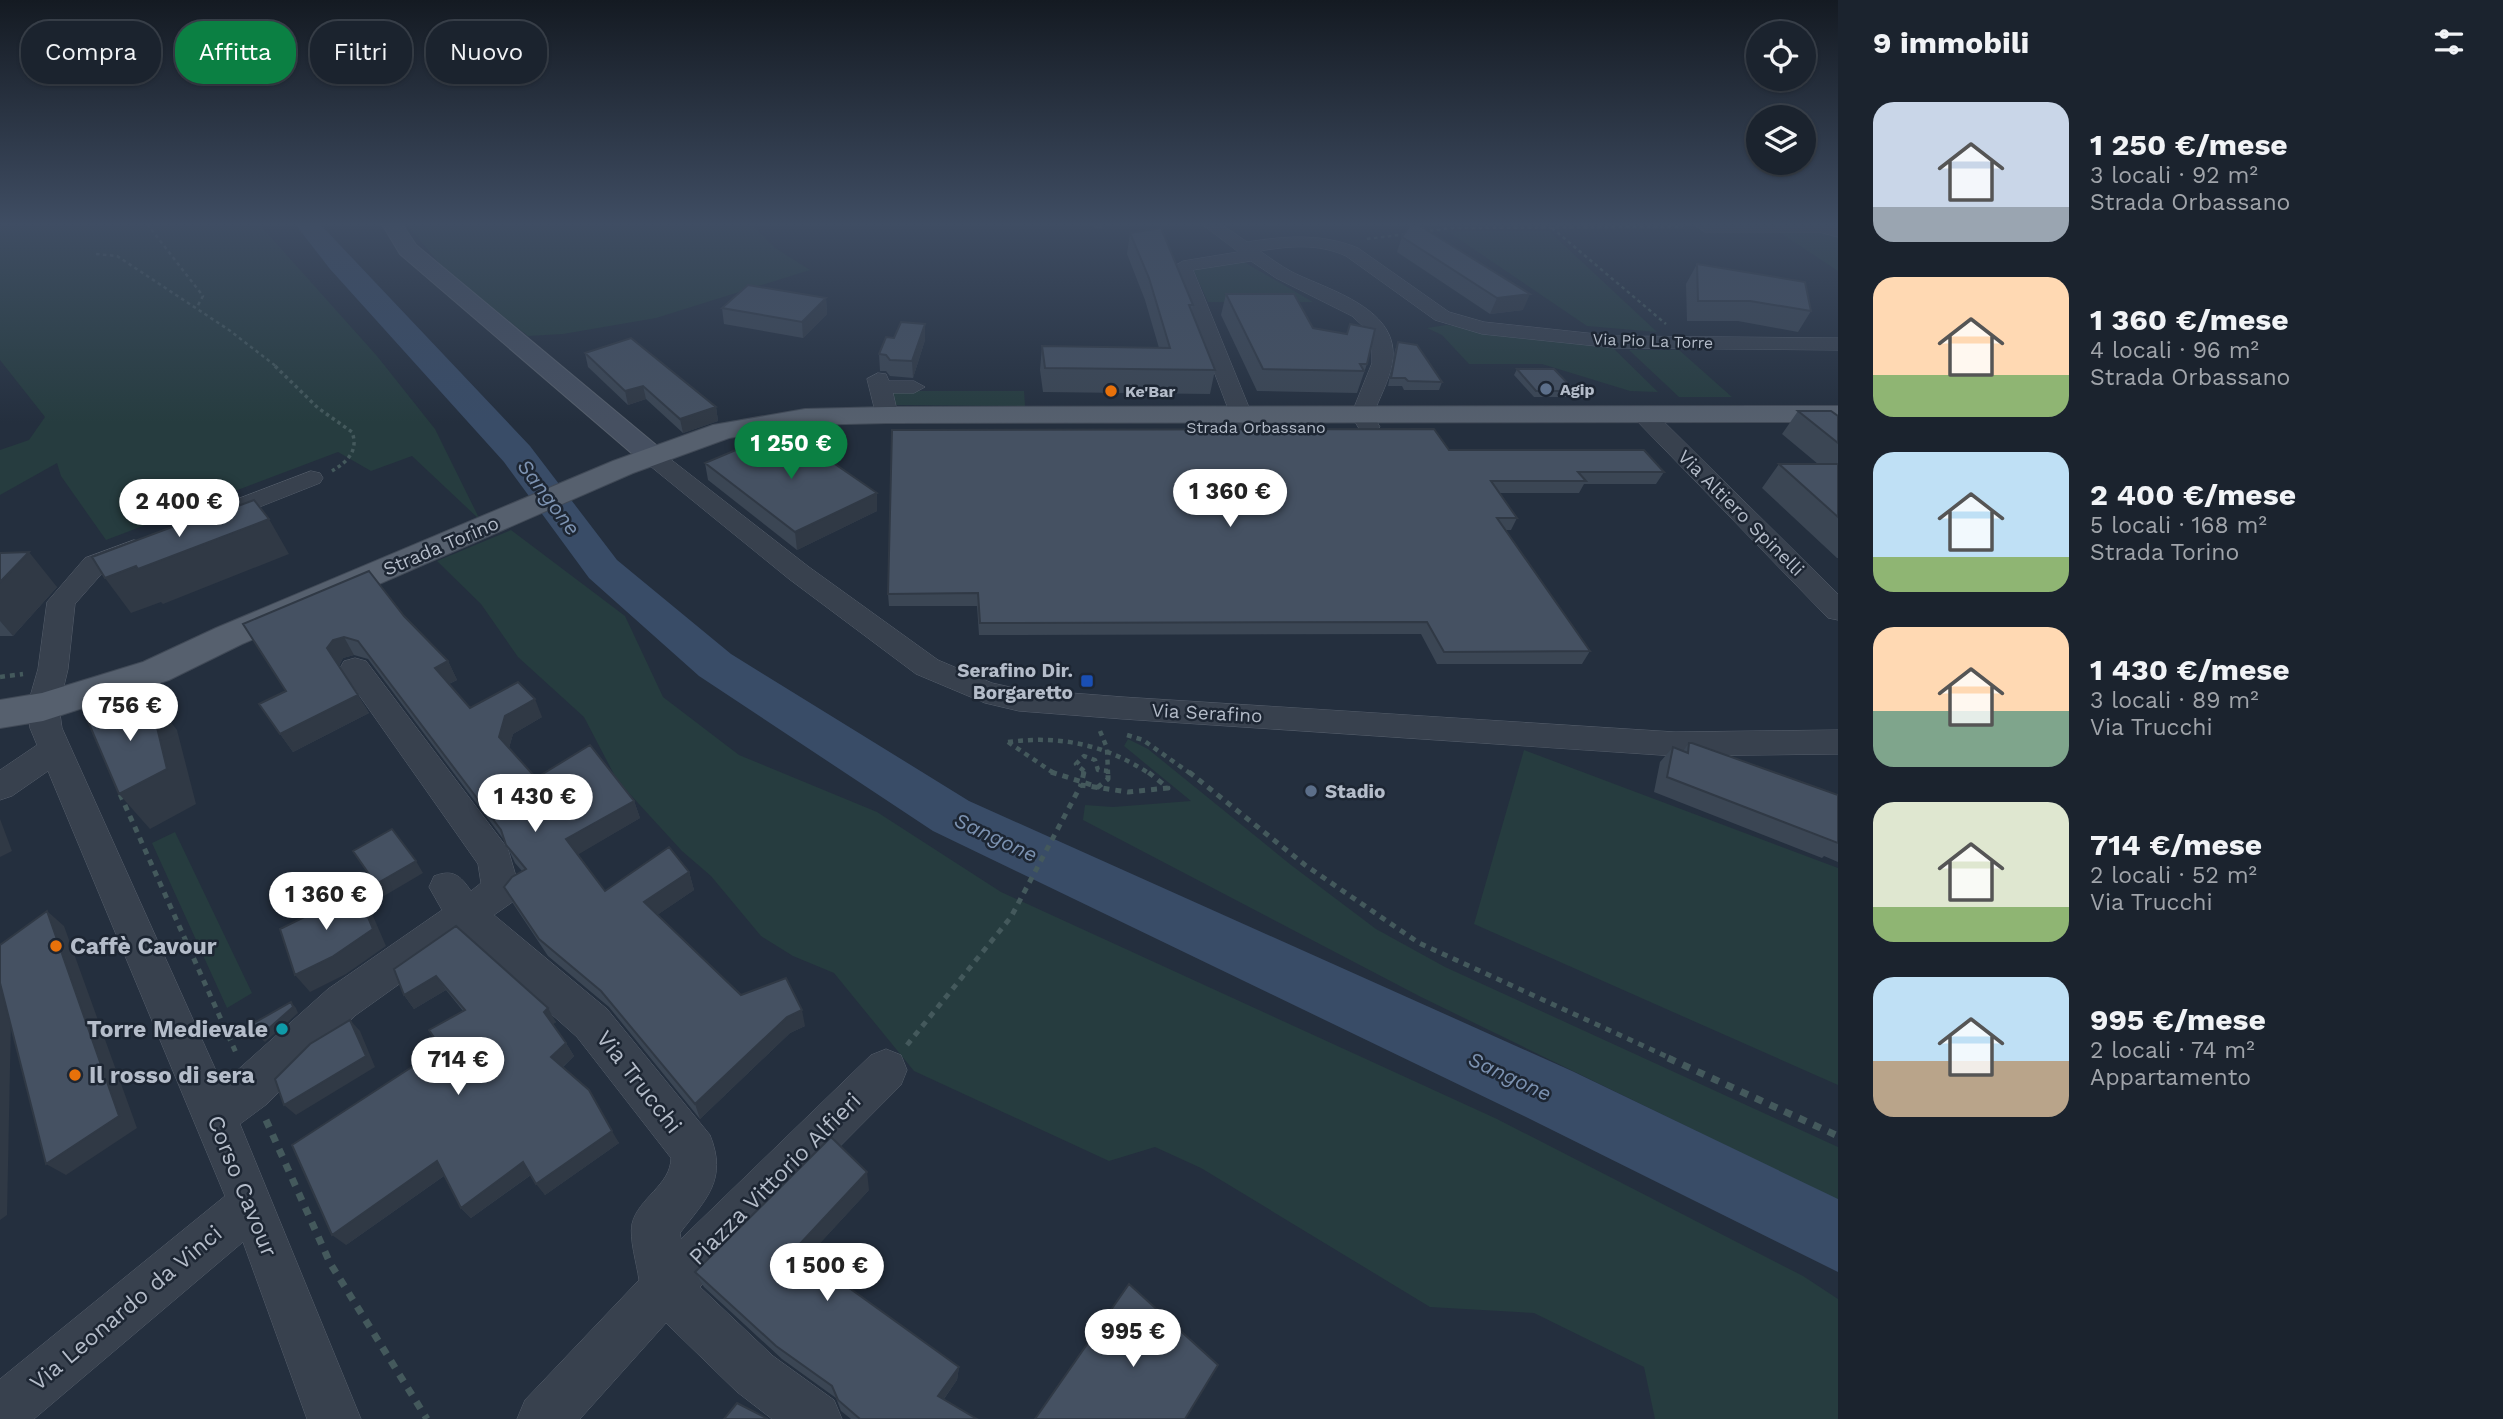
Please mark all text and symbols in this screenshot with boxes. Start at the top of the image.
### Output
chip: Compra [21,21,161,84]
chip: Affitta [175,21,296,84]
chip: Filtri [310,21,412,84]
chip: Nuovo [426,21,547,84]
map controls [1746,21,1816,175]
button: locate [1746,21,1816,91]
icon: filters [2430,23,2468,61]
text: 9 immobili [1873,25,2029,60]
button: layers [1746,105,1816,175]
text: 1 250 €/mese [2090,127,2288,162]
icon: home [1929,130,2013,214]
text: 3 locali · 92 m² [2090,162,2258,189]
text: Strada Orbassano [2090,189,2290,216]
text: 1 360 €/mese [2090,302,2289,337]
icon: home [1929,305,2013,389]
street label: Via Pio La Torre [1592,329,1714,353]
text: 4 locali · 96 m² [2090,337,2259,364]
text: Strada Orbassano [2090,364,2290,391]
place label: Agip [1560,380,1594,399]
marker: Agip [1538,381,1554,397]
place label: Ke'Bar [1125,382,1176,401]
marker: Ke'Bar [1103,383,1119,399]
street label: Strada Orbassano [1186,418,1326,437]
pin: 1 250 € [726,421,856,481]
text: 1 250 € [750,430,832,457]
street label: Via Altiero Spinelli [1673,445,1809,581]
water label: Sangone [512,454,586,540]
pin: 1 360 € [1165,470,1295,529]
text: 2 400 €/mese [2090,477,2296,512]
text: 1 360 € [1189,478,1271,505]
pin: 2 400 € [114,480,244,539]
icon: home [1929,480,2013,564]
text: 2 400 € [135,488,223,515]
street label: Strada Torino [380,511,502,581]
text: 5 locali · 168 m² [2090,512,2267,539]
text: Strada Torino [2090,539,2239,566]
text: 1 430 €/mese [2090,652,2290,687]
icon: home [1929,655,2013,739]
place label: Serafino Dir. Borgaretto [957,659,1073,704]
marker: Serafino Dir. Borgaretto [1079,673,1095,689]
pin: 756 € [81,684,179,743]
text: 3 locali · 89 m² [2090,687,2259,714]
text: 756 € [98,692,162,719]
street label: Via Serafino [1151,699,1263,727]
text: Via Trucchi [2090,714,2213,741]
pin: 1 430 € [470,774,600,834]
place label: Stadio [1325,780,1385,803]
text: 1 430 € [494,783,576,810]
marker: Stadio [1303,783,1319,799]
water label: Sangone [950,807,1042,867]
text: 714 €/mese [2090,827,2262,862]
icon: home [1929,830,2013,914]
text: 2 locali · 52 m² [2090,862,2257,889]
pin: 1 360 € [261,872,391,932]
text: 1 360 € [285,881,367,908]
text: Via Trucchi [2090,889,2213,916]
place label: Caffè Cavour [70,933,217,960]
marker: Caffè Cavour [48,938,64,954]
text: 995 €/mese [2090,1002,2266,1037]
icon: home [1929,1005,2013,1089]
place label: Torre Medievale [87,1016,268,1043]
marker: Torre Medievale [274,1021,290,1037]
street label: Via Trucchi [591,1025,687,1139]
text: 2 locali · 74 m² [2090,1037,2255,1064]
pin: 714 € [409,1038,507,1097]
text: 714 € [427,1046,489,1073]
water label: Sangone [1464,1046,1556,1106]
place label: Il rosso di sera [89,1062,255,1089]
text: Appartamento [2090,1064,2251,1091]
marker: Il rosso di sera [67,1067,83,1083]
street label: Piazza Vittorio Alfieri [683,1087,867,1271]
street label: Corso Cavour [201,1111,283,1261]
street label: Via Leonardo da Vinci [24,1220,228,1396]
pin: 1 500 € [762,1244,892,1303]
text: 1 500 € [786,1252,868,1279]
pin: 995 € [1084,1310,1182,1369]
text: 995 € [1101,1318,1165,1345]

